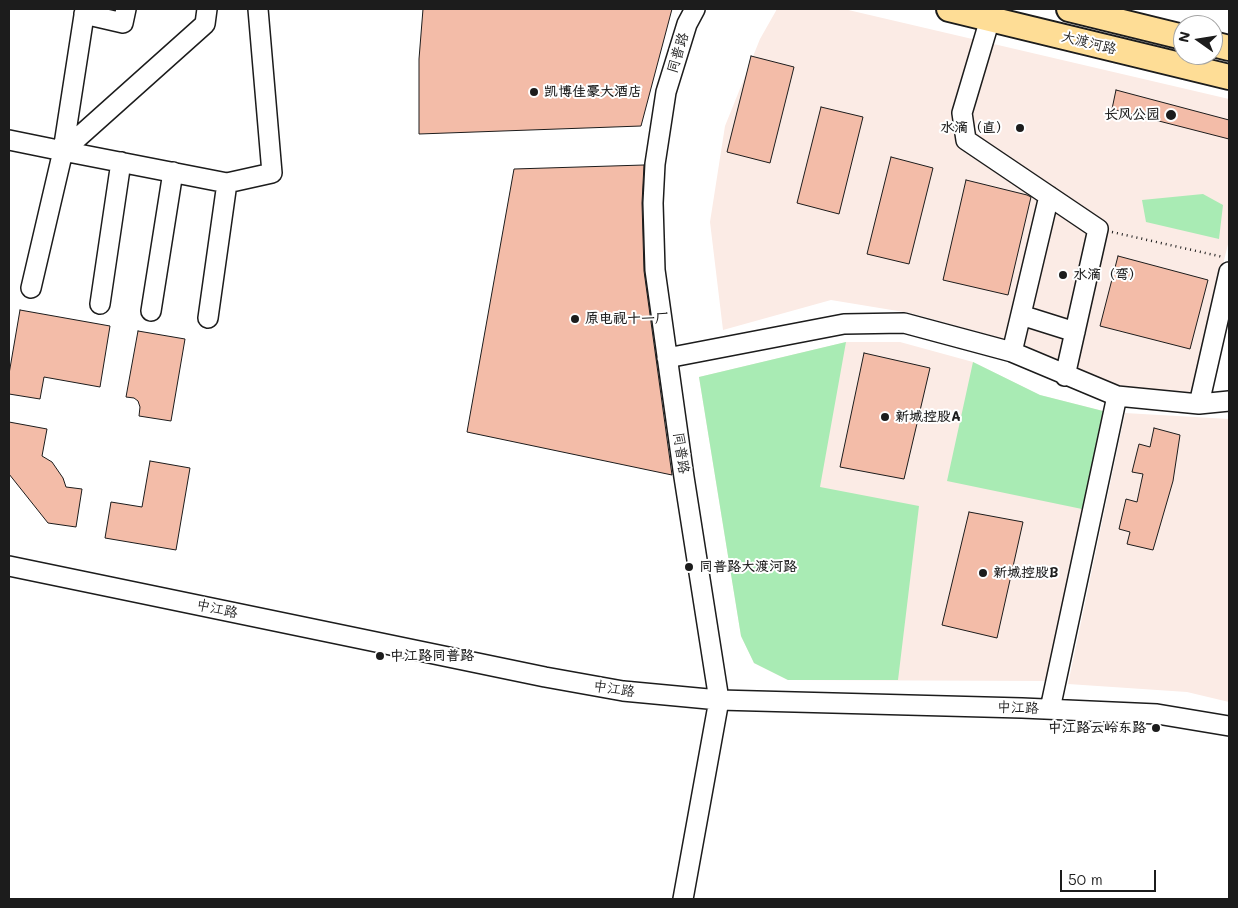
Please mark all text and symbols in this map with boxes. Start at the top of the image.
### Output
north arrow [1173,15,1223,65]
street label: 大渡河路 [1060,28,1118,58]
text: N [1173,29,1194,44]
street label: 同普路 [664,30,692,76]
place label: 凯博佳豪大酒店 [544,84,642,100]
marker: 凯博佳豪大酒店 [528,86,540,98]
place label: 长风公园 [1104,107,1160,123]
marker: 长风公园 [1164,108,1178,122]
place label: 水滴（直） [940,120,1010,136]
marker: 水滴（直） [1014,122,1026,134]
place label: 水滴（弯） [1073,267,1143,283]
marker: 水滴（弯） [1057,269,1069,281]
place label: 原电视十一厂 [585,311,669,327]
marker: 原电视十一厂 [569,313,581,325]
place label: 新城控股A [895,409,961,425]
marker: 新城控股A [879,411,891,423]
street label: 同普路 [670,431,692,475]
place label: 同普路大渡河路 [699,559,797,575]
marker: 同普路大渡河路 [683,561,695,573]
place label: 新城控股B [993,565,1058,581]
marker: 新城控股B [977,567,989,579]
street label: 中江路 [195,596,239,622]
place label: 中江路同普路 [390,648,474,664]
marker: 中江路同普路 [374,650,386,662]
street label: 中江路 [592,677,636,701]
street label: 中江路 [997,699,1039,717]
place label: 中江路云岭东路 [1048,720,1146,736]
marker: 中江路云岭东路 [1150,722,1162,734]
scale bar [1063,860,1159,892]
text: 50 m [1068,869,1103,889]

